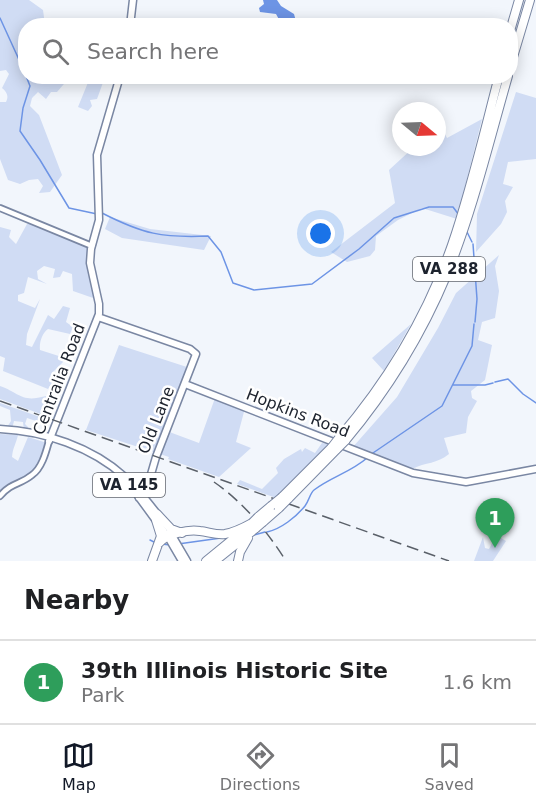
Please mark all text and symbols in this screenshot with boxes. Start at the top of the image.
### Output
search box [18,18,518,84]
icon: search [39,35,72,68]
text: Search here [87,39,219,64]
north arrow [392,102,446,156]
your location [306,219,335,248]
road number: VA 288 [413,257,485,281]
street label: Centralia Road [29,321,89,437]
street label: Old Lane [134,384,178,456]
street label: Hopkins Road [244,385,352,441]
road number: VA 145 [93,473,165,497]
pin: 1 [476,498,514,548]
text: Nearby [24,585,129,615]
text: 39th Illinois Historic Site [81,658,388,683]
text: 1 [37,670,50,694]
text: 1.6 km [443,670,512,694]
text: Park [81,683,124,707]
tab: Map [62,739,96,794]
tab: Directions [220,739,300,794]
tab: Saved [425,739,474,794]

